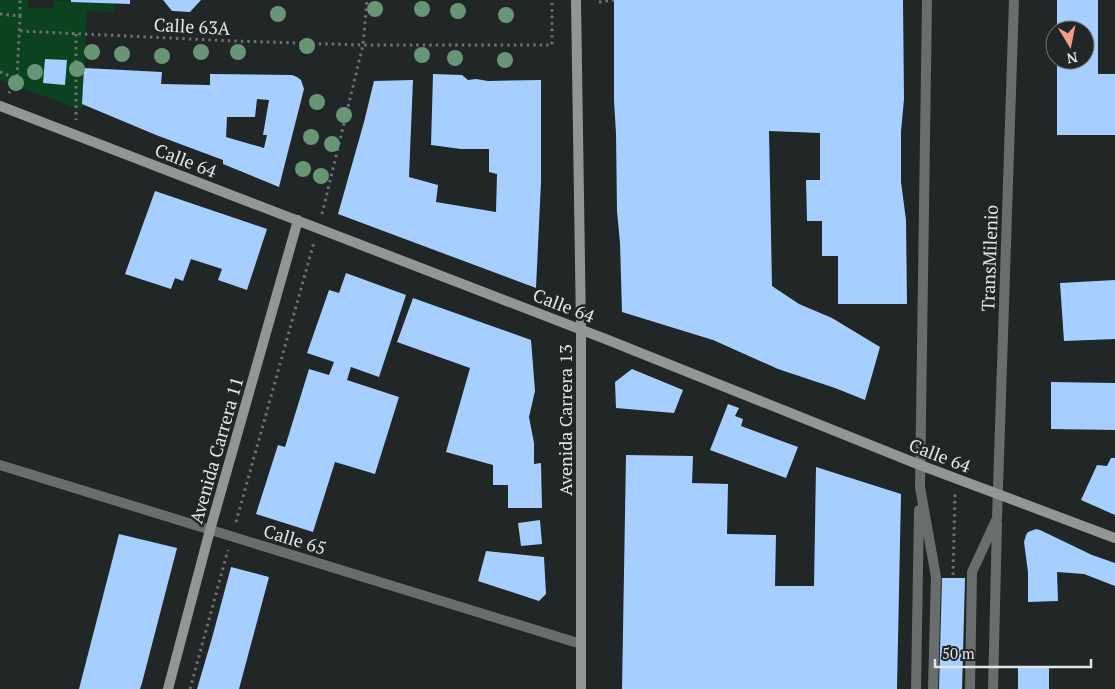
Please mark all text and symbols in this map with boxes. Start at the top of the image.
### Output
street label: Calle 63A [153,12,231,40]
north arrow [1045,20,1095,70]
text: N [1065,48,1079,69]
street label: Calle 64 [152,137,221,183]
street label: TransMilenio [975,204,1003,312]
street label: Calle 64 [530,282,599,328]
street label: Avenida Carrera 13 [553,344,577,496]
street label: Avenida Carrera 11 [184,374,248,526]
street label: Calle 64 [906,432,975,478]
street label: Calle 65 [261,518,329,560]
scale bar [935,636,1091,668]
text: 50 m [942,643,975,663]

